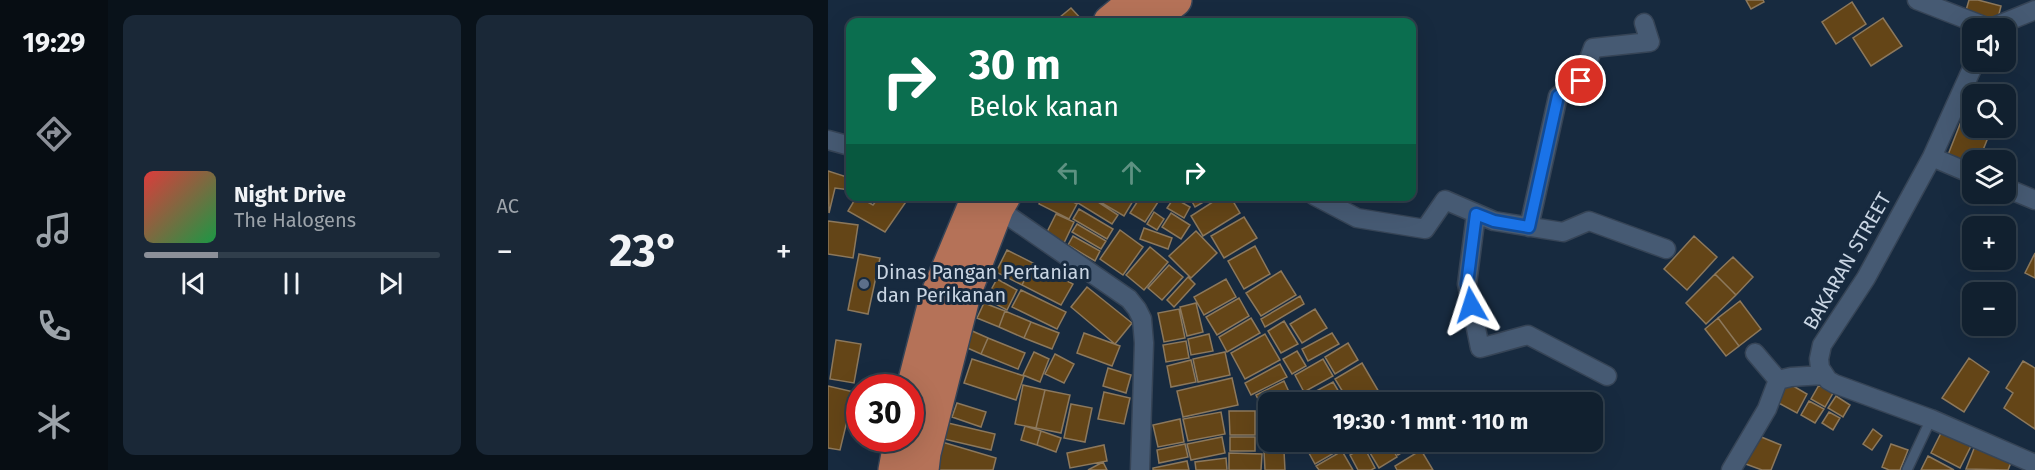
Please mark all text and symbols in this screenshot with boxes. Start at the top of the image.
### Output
map controls [1962,18,2016,336]
button: sound [1962,18,2016,72]
text: 19:29 [23,27,85,59]
text: 30 m [969,40,1061,90]
icon: right [870,42,948,120]
pin [1555,55,1606,106]
icon: arrive [1564,64,1597,97]
button: search [1962,84,2016,138]
text: Belok kanan [969,91,1119,123]
icon: directions [33,113,75,155]
button: layers [1962,150,2016,204]
icon: left [1052,156,1085,189]
icon: ahead [1115,156,1148,189]
icon: right [1178,156,1211,189]
text: Night Drive [234,181,346,208]
street label: BAKARAN STREET [1798,188,1896,334]
text: AC [497,194,519,218]
text: The Halogens [234,208,356,232]
icon: music [33,209,75,251]
button: + [1962,216,2016,270]
text: 23° [609,224,679,278]
text: − [497,232,513,272]
text: + [776,232,792,272]
place label: Dinas Pangan Pertanian dan Perikanan [876,260,1090,307]
icon: previous [177,267,210,300]
icon: pause [275,267,308,300]
icon: next [374,267,407,300]
position arrow [1439,273,1503,337]
marker: Dinas Pangan Pertanian dan Perikanan [857,277,871,291]
button: − [1962,282,2016,336]
icon: phone [33,305,75,347]
speed limit sign: 30 [846,374,924,452]
icon: climate [33,401,75,443]
text: 19:30 · 1 mnt · 110 m [1333,408,1528,435]

